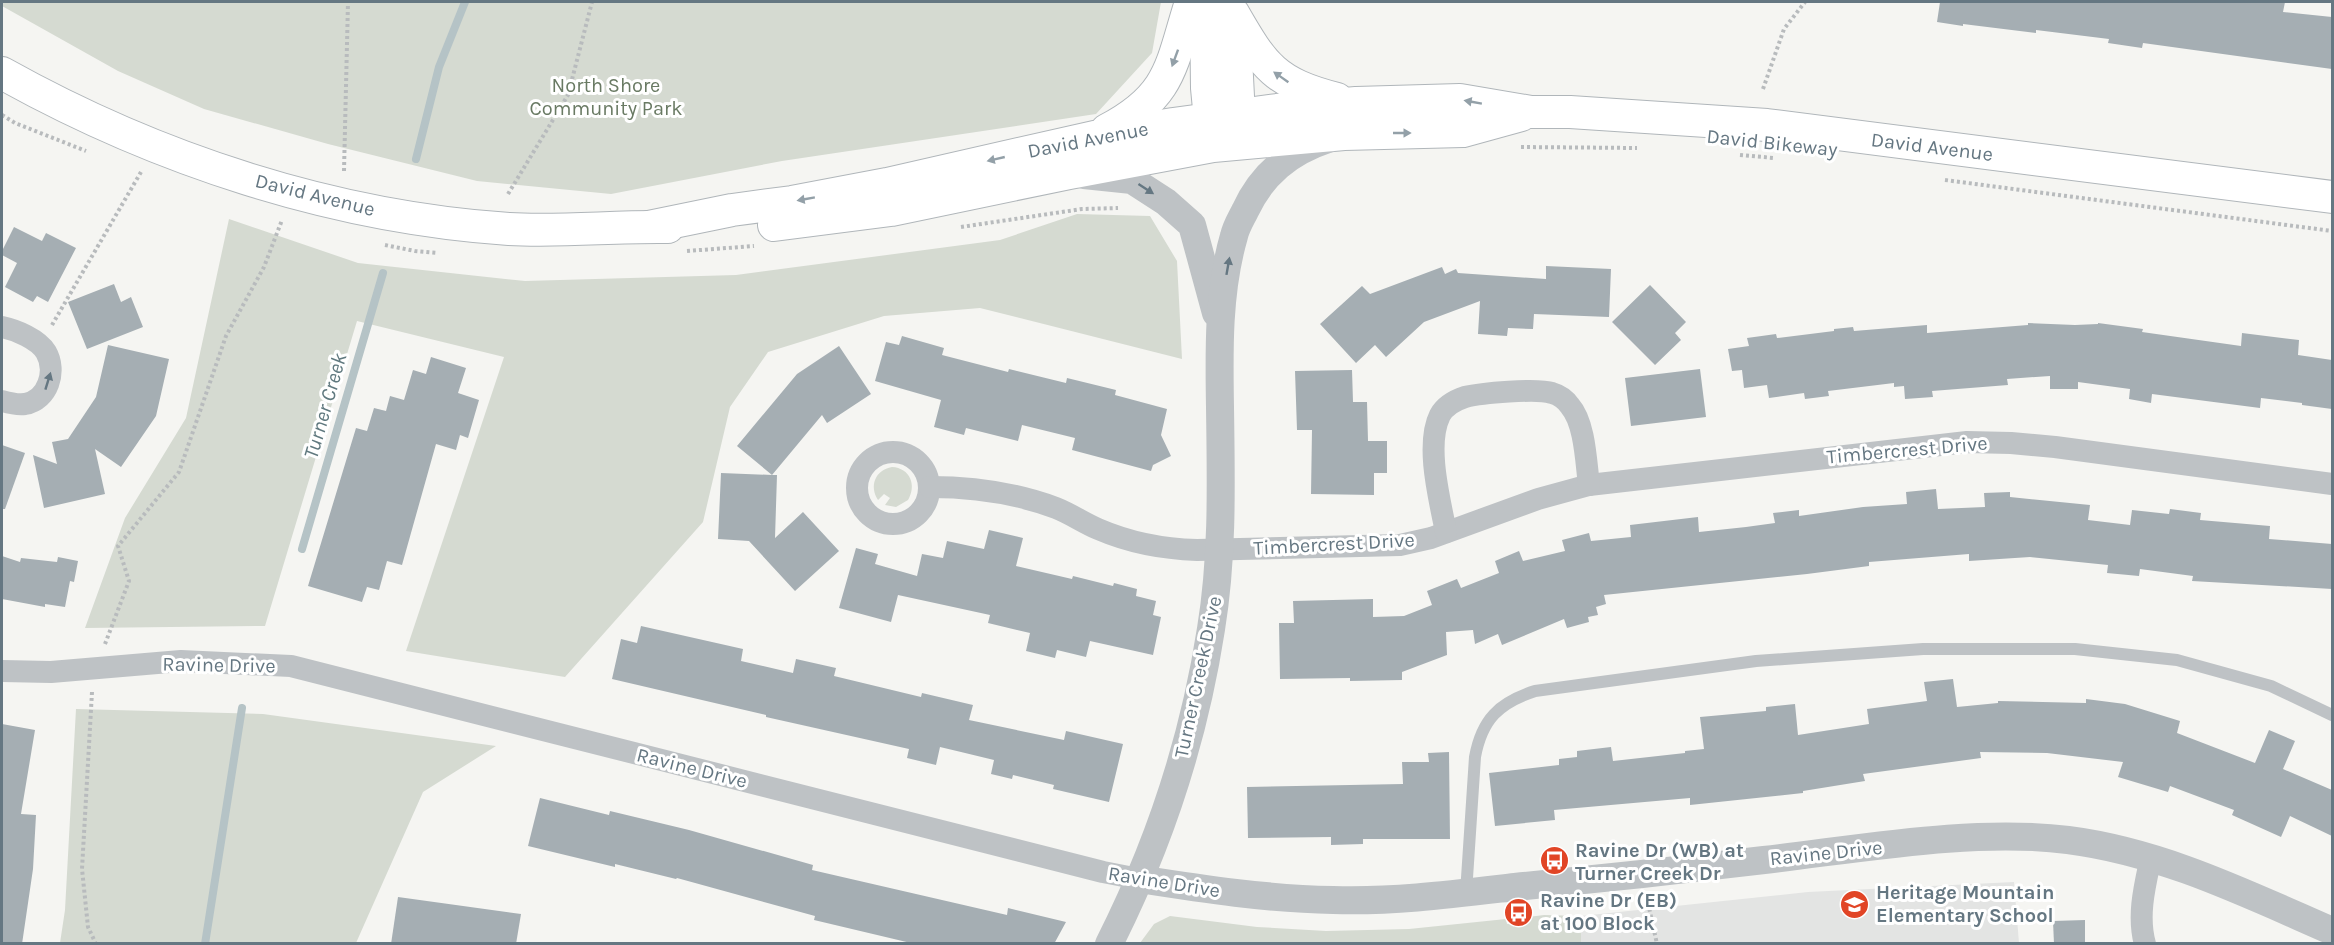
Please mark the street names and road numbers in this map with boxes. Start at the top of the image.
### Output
street label: David Avenue [1026,117,1150,163]
street label: David Bikeway [1705,125,1839,161]
street label: David Avenue [1870,128,1994,166]
street label: David Avenue [253,169,377,221]
street label: Timbercrest Drive [1826,432,1988,468]
street label: Timbercrest Drive [1253,528,1415,560]
street label: Turner Creek Drive [1170,594,1226,760]
street label: Ravine Drive [162,653,276,677]
street label: Ravine Drive [634,743,750,793]
street label: Ravine Drive [1769,836,1883,870]
street label: Ravine Drive [1106,862,1222,902]

